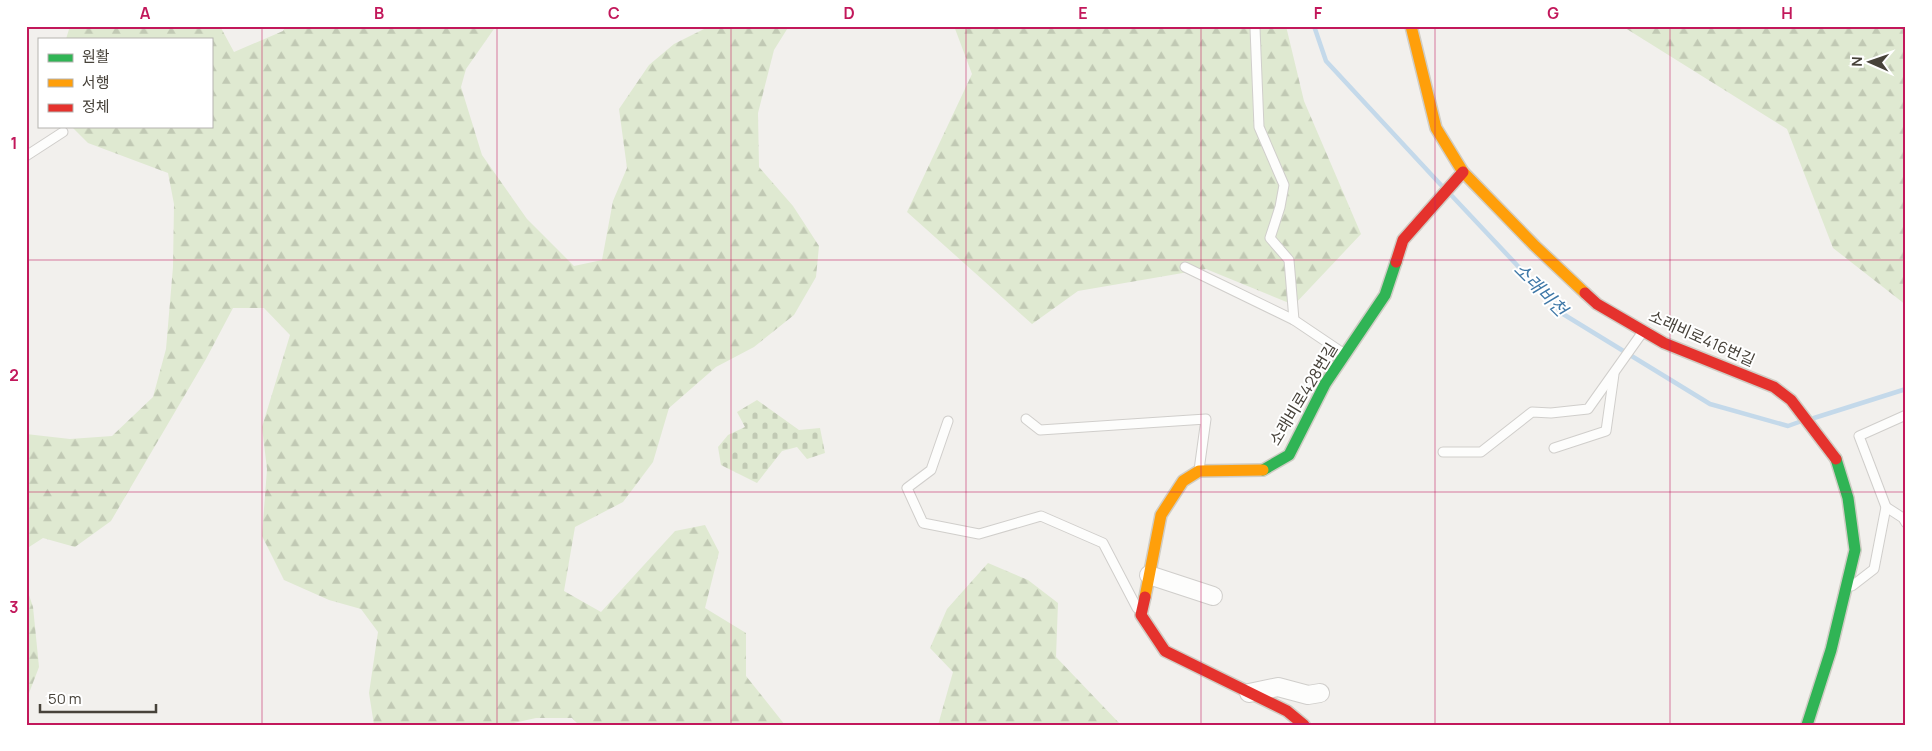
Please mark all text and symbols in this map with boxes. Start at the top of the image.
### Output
text: A [140,2,151,24]
text: B [374,2,384,24]
text: C [608,2,620,24]
text: D [843,2,855,24]
text: E [1078,2,1088,24]
text: F [1314,2,1323,24]
text: G [1547,2,1559,24]
text: H [1781,2,1793,24]
legend [38,38,212,128]
north arrow [1844,38,1894,88]
text: 원활 [82,46,110,67]
text: N [1847,56,1866,67]
text: 서행 [82,72,110,93]
text: 정체 [82,96,110,117]
text: 1 [10,132,18,154]
water label: 소래비천 [1509,257,1575,323]
street label: 소래비로416번길 [1645,305,1759,371]
street label: 소래비로428번길 [1264,339,1342,449]
text: 2 [9,364,19,386]
text: 3 [9,596,19,618]
scale bar [40,681,156,713]
text: 50 m [48,688,82,709]

